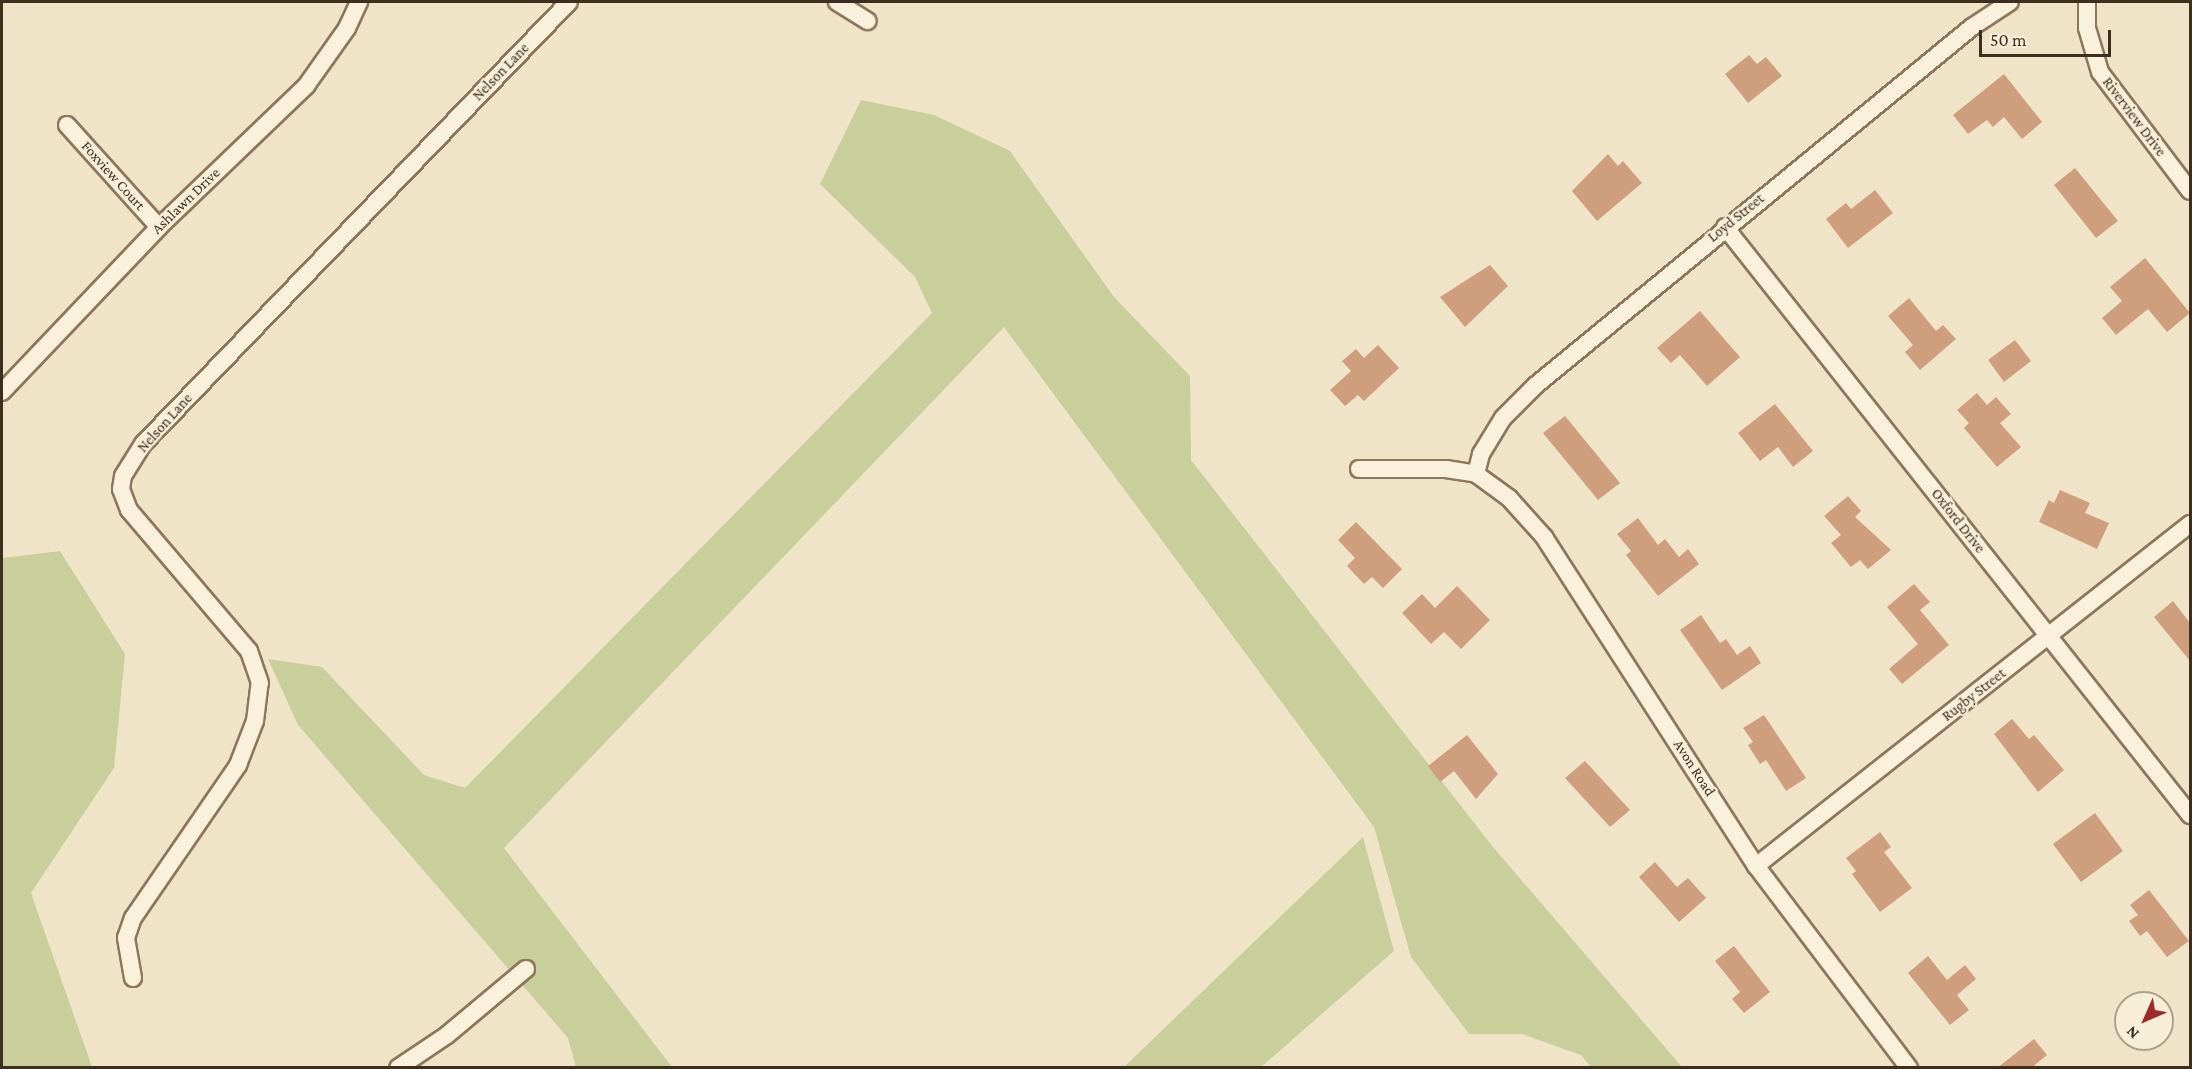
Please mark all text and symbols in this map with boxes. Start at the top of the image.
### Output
scale bar [1982,18,2114,56]
text: 50 m [1990,30,2027,50]
street label: Nelson Lane [469,39,533,105]
street label: Riverview Drive [2098,74,2170,160]
street label: Foxview Court [77,138,149,214]
street label: Ashlawn Drive [148,164,224,238]
street label: Loyd Street [1704,190,1768,246]
street label: Nelson Lane [134,390,196,456]
street label: Oxford Drive [1927,485,1989,557]
street label: Rugby Street [1939,665,2009,725]
street label: Avon Road [1669,736,1719,800]
north arrow [2114,991,2174,1051]
text: N [2122,1023,2142,1043]

